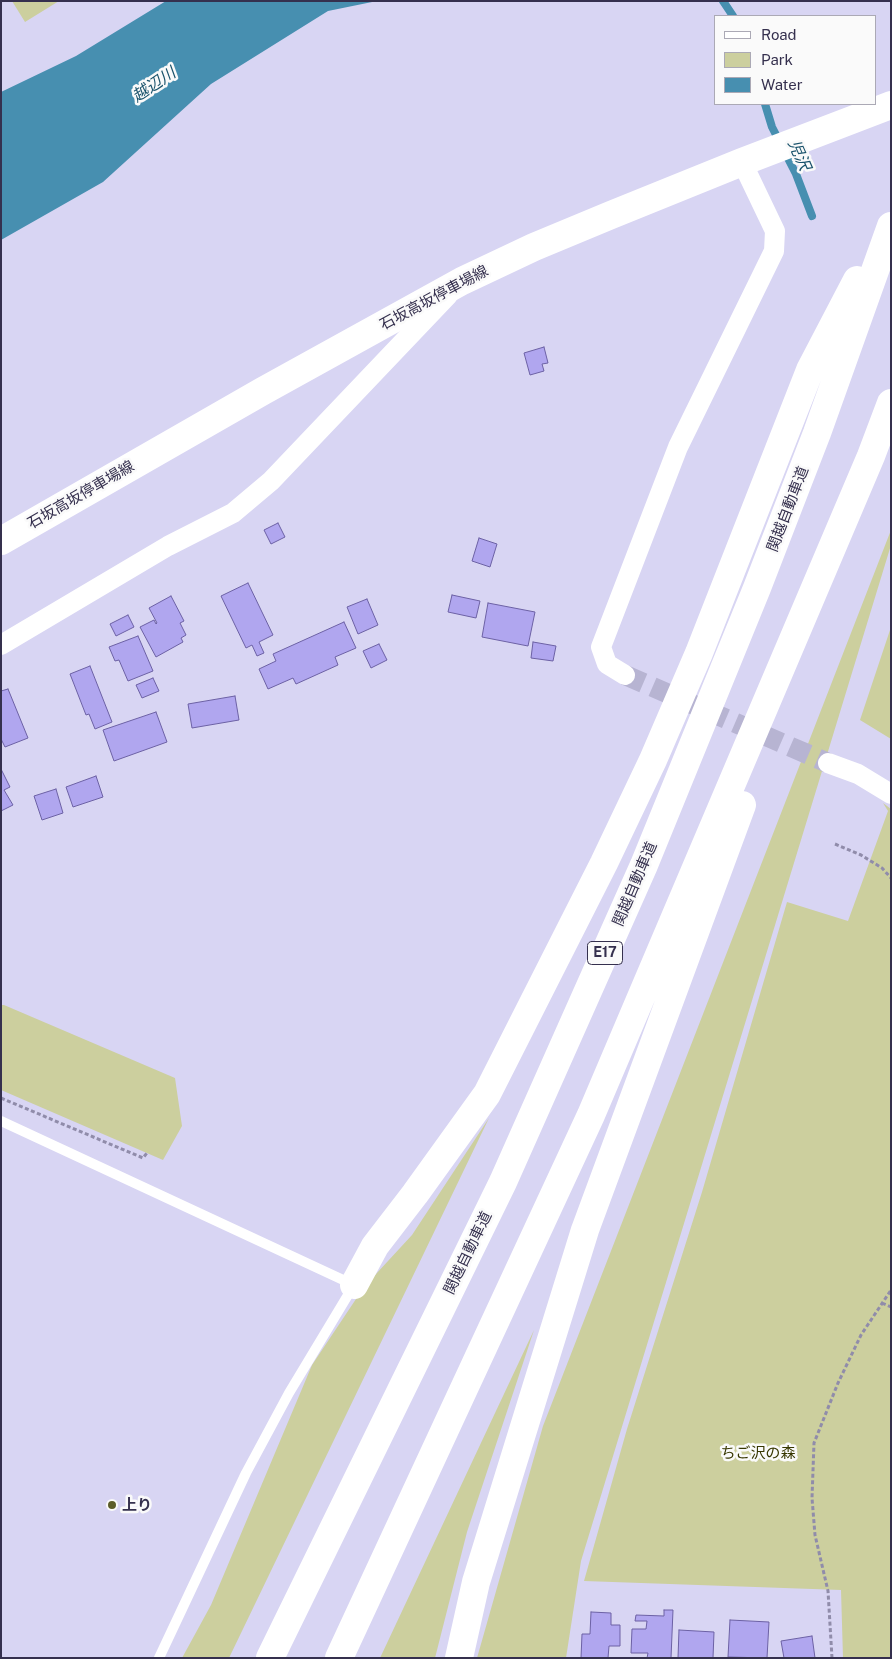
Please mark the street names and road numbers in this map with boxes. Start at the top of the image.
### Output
street label: 石坂高坂停車場線 [377,262,491,334]
street label: 石坂高坂停車場線 [25,457,137,533]
street label: 関越自動車道 [763,464,813,554]
street label: 関越自動車道 [609,839,661,929]
road number: E17 [588,941,622,964]
street label: 関越自動車道 [440,1209,496,1297]

